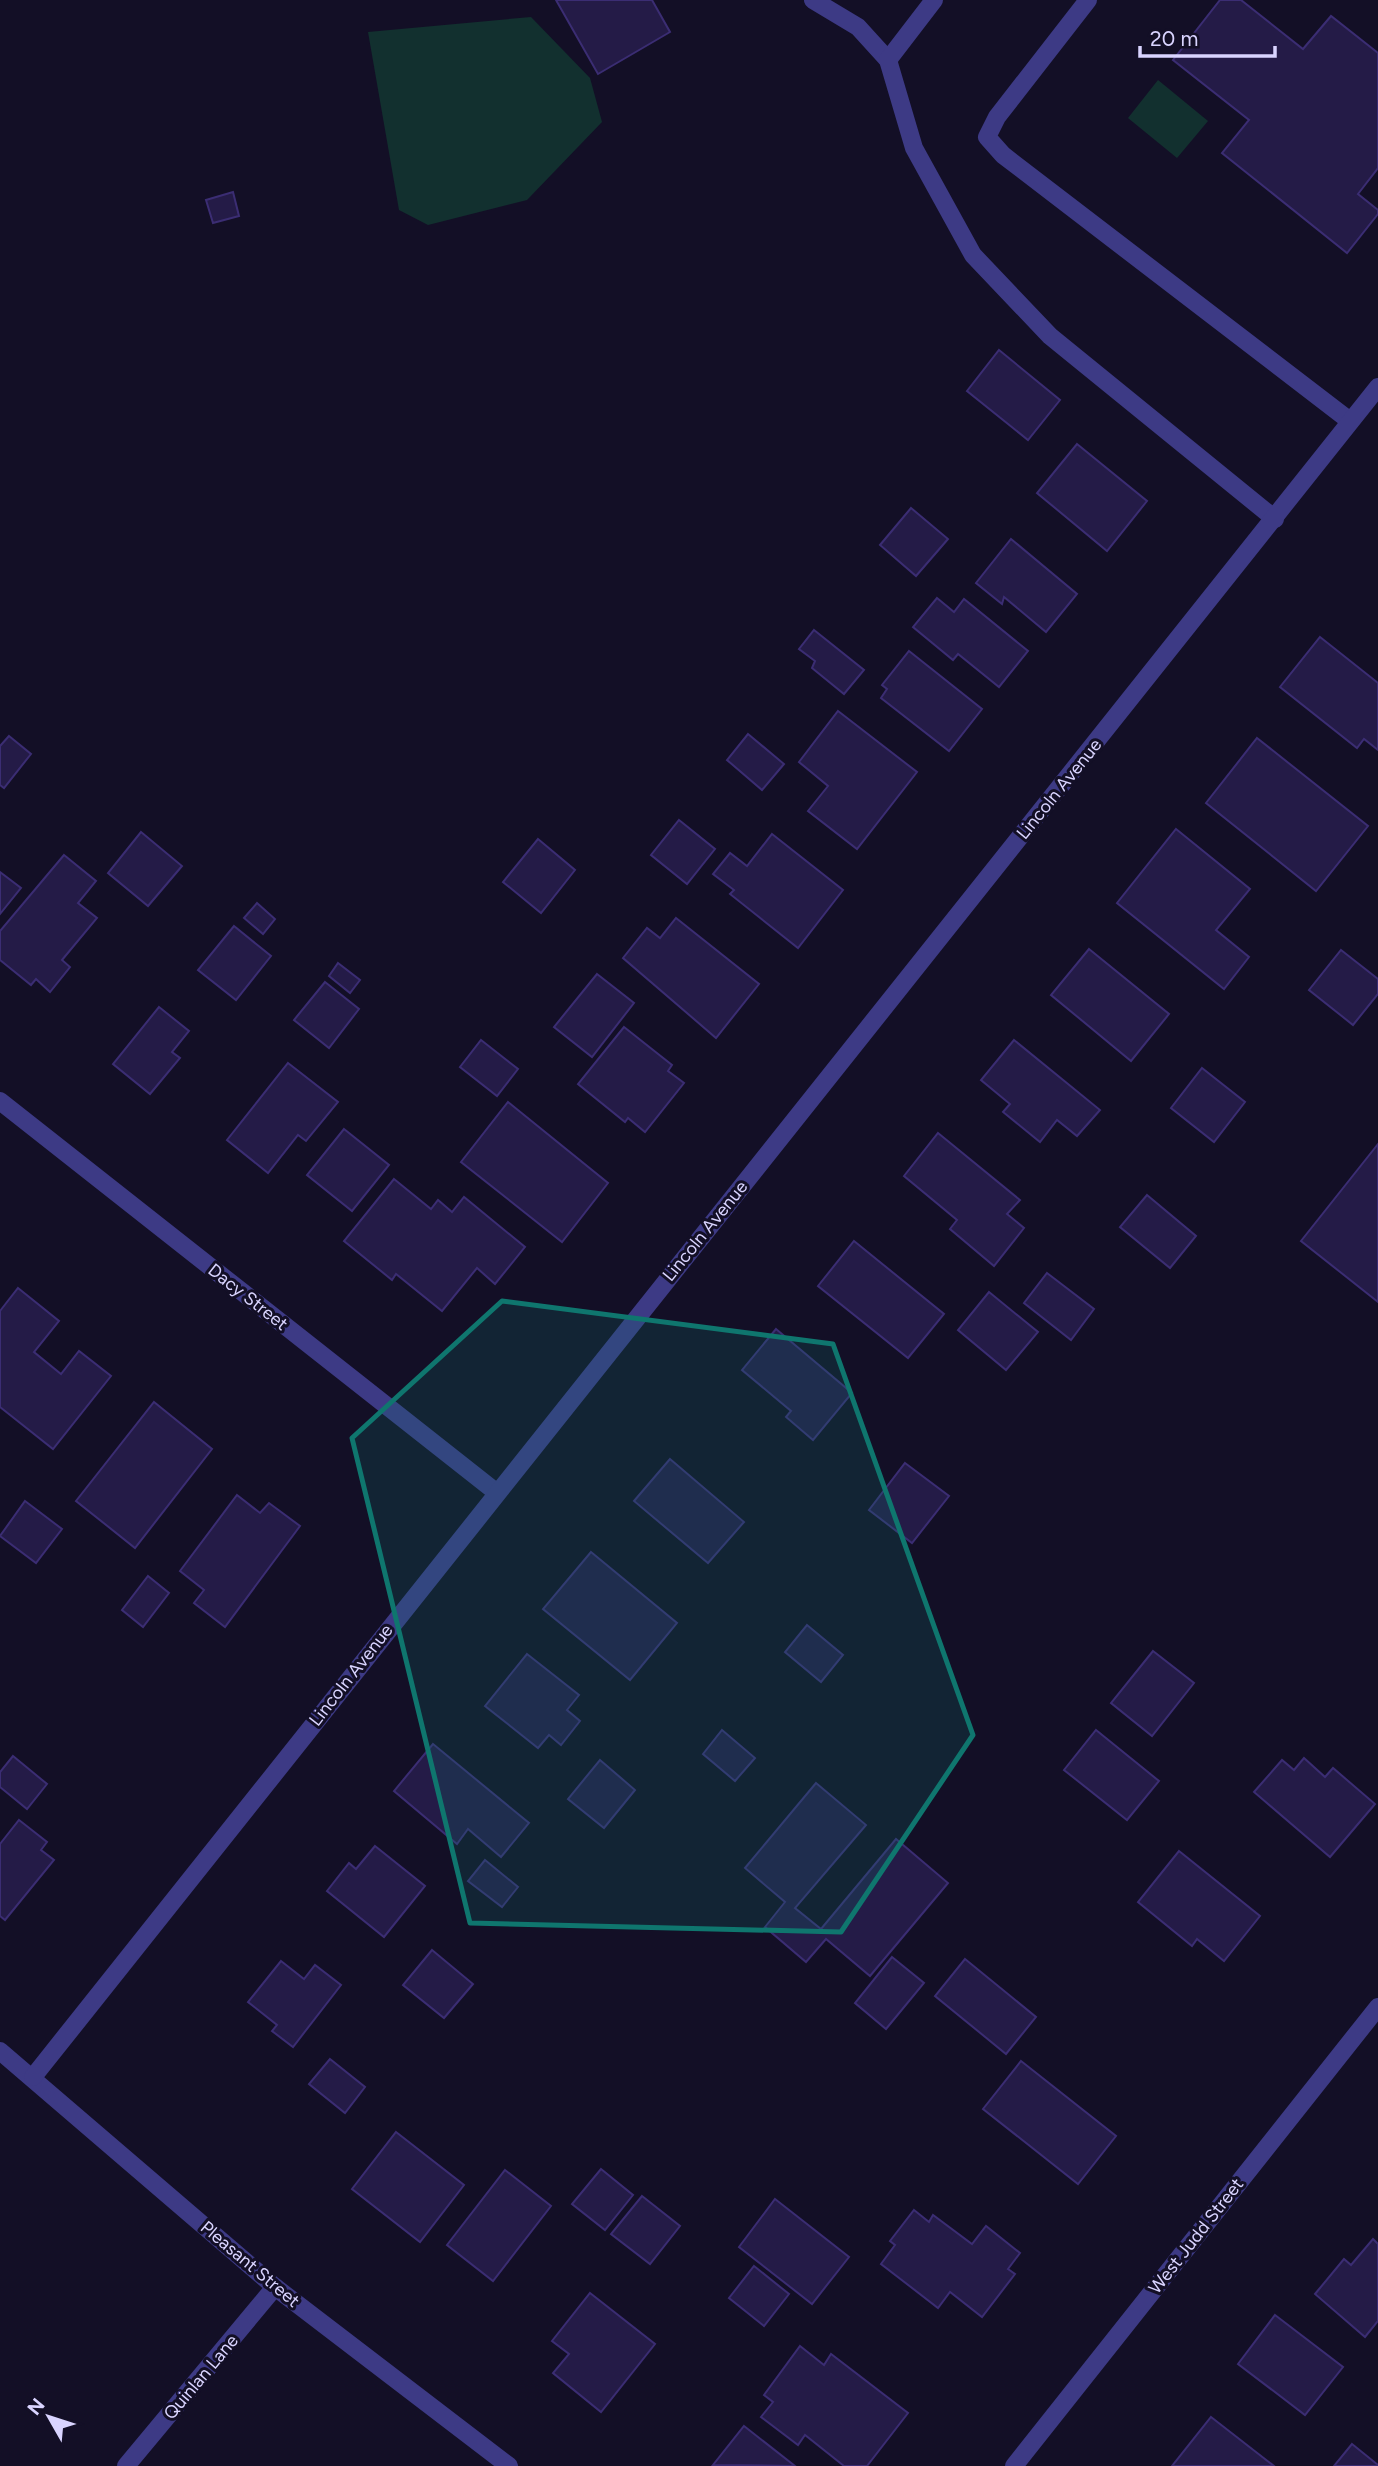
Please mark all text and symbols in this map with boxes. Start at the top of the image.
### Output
scale bar [1140,14,1275,58]
text: 20 m [1150,26,1198,51]
street label: Lincoln Avenue [1012,734,1106,844]
street label: Lincoln Avenue [658,1176,752,1286]
street label: Dacy Street [204,1259,292,1335]
street label: Lincoln Avenue [304,1620,398,1730]
street label: West Judd Street [1144,2173,1248,2298]
street label: Pleasant Street [196,2216,304,2312]
street label: Quinlan Lane [159,2330,243,2424]
north arrow [14,2382,84,2452]
text: N [23,2394,50,2420]

